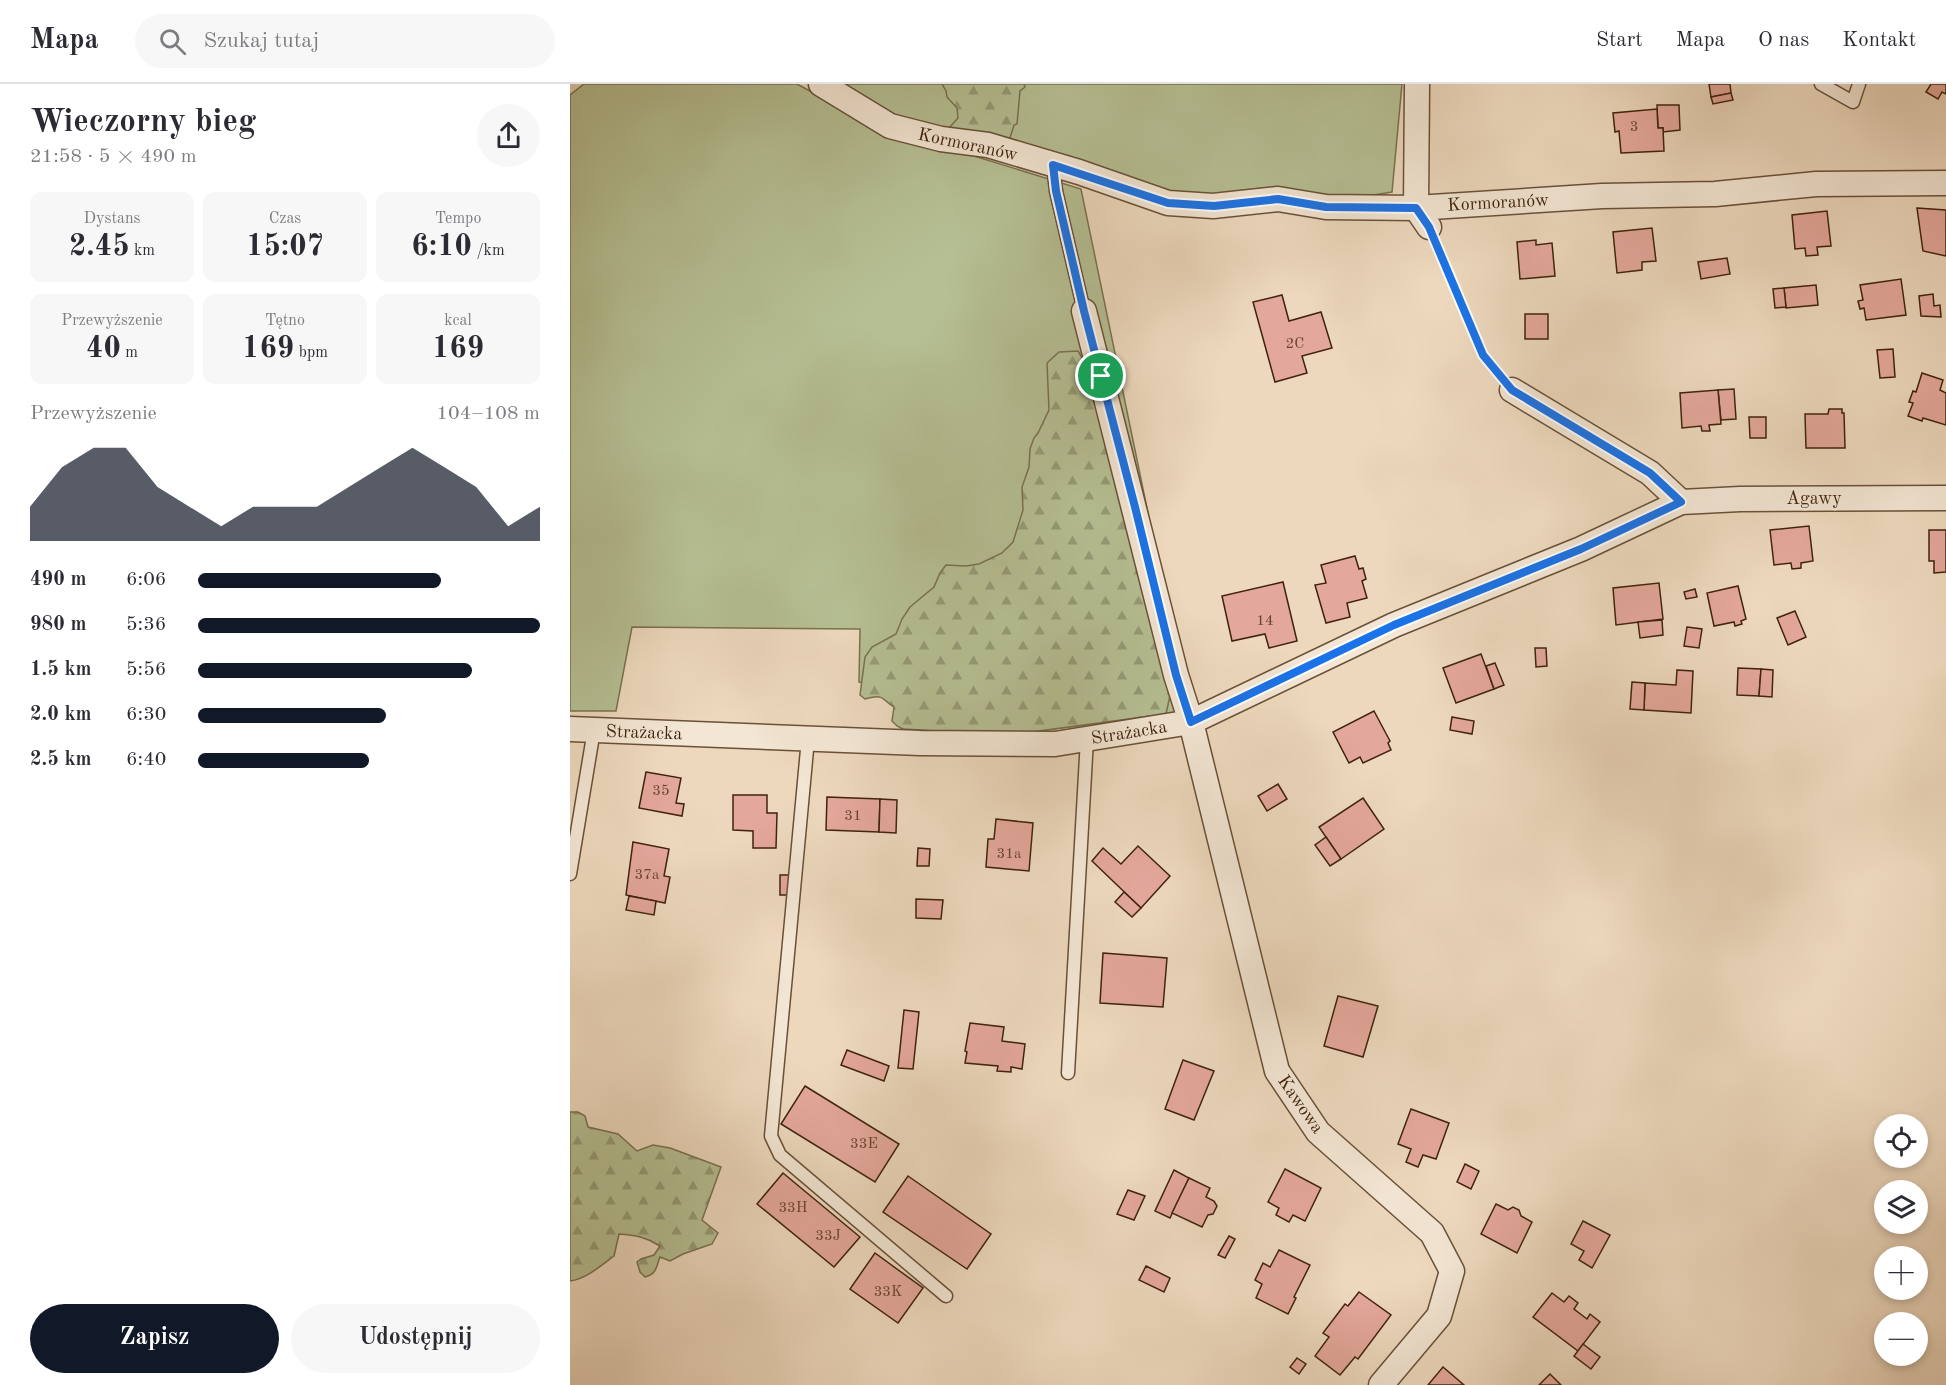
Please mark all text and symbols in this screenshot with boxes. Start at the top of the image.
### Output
search box [135,14,555,68]
icon: search [156,25,189,58]
text: Mapa [30,27,99,55]
text: Szukaj tutaj [204,30,319,52]
text: Start [1596,30,1643,51]
text: Mapa [1676,30,1725,51]
text: O nas [1758,30,1809,51]
text: Kontakt [1842,30,1916,51]
button: share [477,104,540,167]
text: Wieczorny bieg [30,106,256,139]
house number: 3 [1630,120,1638,135]
street label: Kormoranów [916,126,1019,164]
text: 21:58 · 5 × 490 m [30,147,197,167]
street label: Kormoranów [1447,191,1549,215]
text: Dystans [84,211,141,227]
text: Czas [269,211,301,227]
text: Tempo [435,211,481,227]
text: 2.45 [69,232,130,262]
text: 15:07 [246,232,324,262]
text: 6:10 [411,232,472,262]
text: km [130,243,155,259]
text: /km [472,243,505,259]
text: Przewyższenie [61,313,163,329]
text: Tętno [265,313,305,329]
text: kcal [444,313,472,329]
text: 40 [86,334,121,364]
text: 169 [242,334,294,364]
text: 169 [432,334,484,364]
house number: 2C [1286,337,1304,352]
text: m [121,345,138,361]
text: bpm [294,345,328,361]
pin [1075,350,1126,401]
icon: arrive [1084,359,1117,392]
text: Przewyższenie [30,404,157,424]
text: 104–108 m [437,404,540,424]
street label: Agawy [1786,490,1842,508]
text: 490 m [30,570,86,590]
text: 6:06 [126,570,166,590]
house number: 14 [1256,614,1274,629]
text: 980 m [30,615,86,635]
text: 5:36 [126,615,166,635]
text: 1.5 km [30,660,92,680]
text: 5:56 [126,660,166,680]
text: 2.0 km [30,705,92,725]
text: 6:30 [126,705,166,725]
street label: Strażacka [1090,718,1169,748]
street label: Strażacka [605,723,683,743]
text: 2.5 km [30,750,92,770]
text: 6:40 [126,750,166,770]
house number: 35 [652,784,670,799]
house number: 31 [844,809,862,824]
house number: 31a [997,847,1022,862]
house number: 37a [635,868,660,883]
street label: Kawowa [1274,1072,1327,1137]
map controls [1874,1114,1928,1366]
button: locate [1874,1114,1928,1168]
house number: 33E [850,1137,878,1152]
button: layers [1874,1180,1928,1234]
house number: 33H [778,1201,808,1216]
house number: 33J [815,1229,841,1244]
button: + [1874,1246,1928,1300]
house number: 33K [874,1285,902,1300]
button: Zapisz [30,1304,279,1373]
button: Udostępnij [291,1304,540,1373]
button: − [1874,1312,1928,1366]

